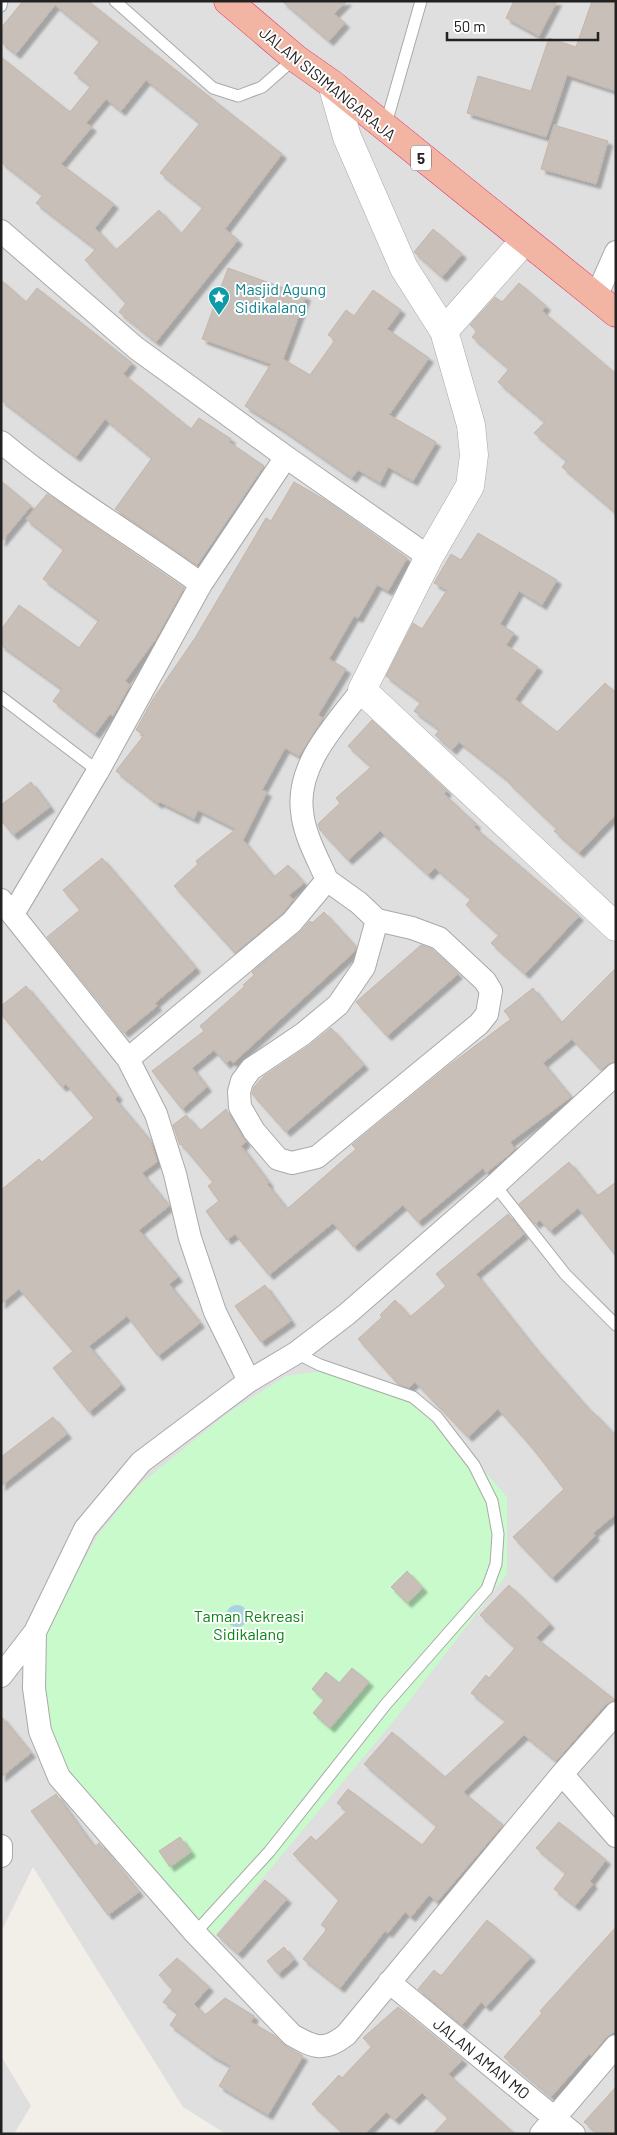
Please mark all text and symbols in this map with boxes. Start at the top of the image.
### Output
scale bar [447,10,598,42]
text: 50 m [454,17,486,35]
street label: JALAN SISIMANGARAJA [256,22,400,144]
road number: 5 [411,146,431,170]
place label: Masjid Agung Sidikalang [235,279,326,316]
place icon: Masjid Agung Sidikalang [207,285,231,316]
park label: Taman Rekreasi Sidikalang [194,1606,304,1643]
street label: JALAN AMAN MO [430,2013,534,2103]

